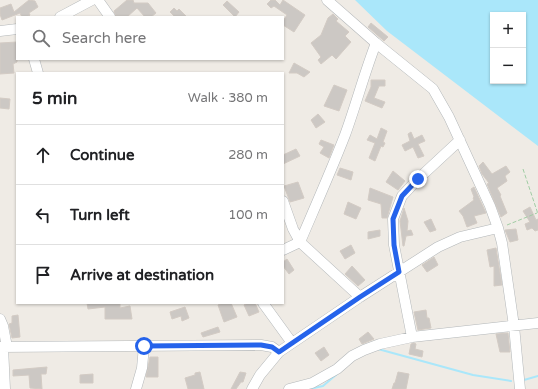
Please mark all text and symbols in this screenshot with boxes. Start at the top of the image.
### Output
map controls [490,12,526,84]
button: + [490,12,526,48]
search box [16,16,284,60]
icon: search [30,27,52,49]
text: Search here [62,29,146,47]
button: − [490,48,526,84]
text: 5 min [32,88,77,109]
text: Walk · 380 m [188,90,268,106]
icon: ahead [32,144,54,166]
text: Continue [70,146,134,164]
text: 280 m [228,147,268,163]
route end [409,170,427,188]
icon: left [32,204,54,226]
text: Turn left [70,206,130,224]
text: 100 m [228,207,268,223]
icon: arrive [32,264,54,286]
text: Arrive at destination [70,266,214,284]
route start [135,337,153,355]

